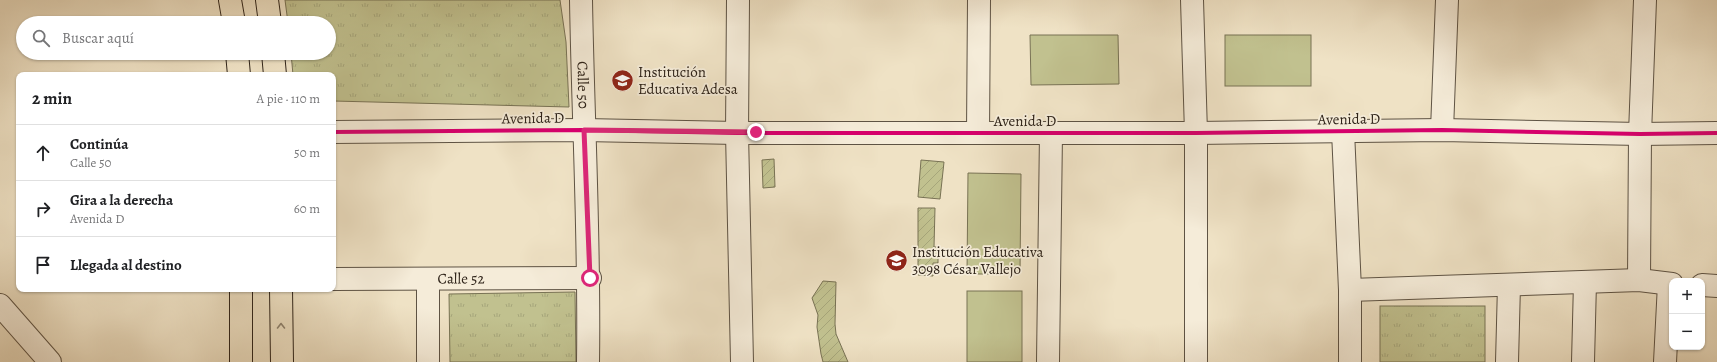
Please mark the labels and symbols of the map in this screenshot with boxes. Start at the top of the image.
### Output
street label: Calle 50 [572,61,594,109]
place label: Institución Educativa Adesa [638,62,738,99]
school or university icon: Institución Educativa Adesa [609,68,635,94]
street label: Avenida D [501,107,564,129]
street label: Avenida D [1317,108,1380,130]
street label: Avenida D [993,111,1056,131]
route end [747,123,765,141]
place label: Institución Educativa 3098 César Vallejo [912,242,1043,279]
school or university icon: Institución Educativa 3098 César Vallejo [883,248,909,274]
street label: Calle 52 [437,268,485,289]
route start [581,269,599,287]
one-way arrow [277,322,285,328]

